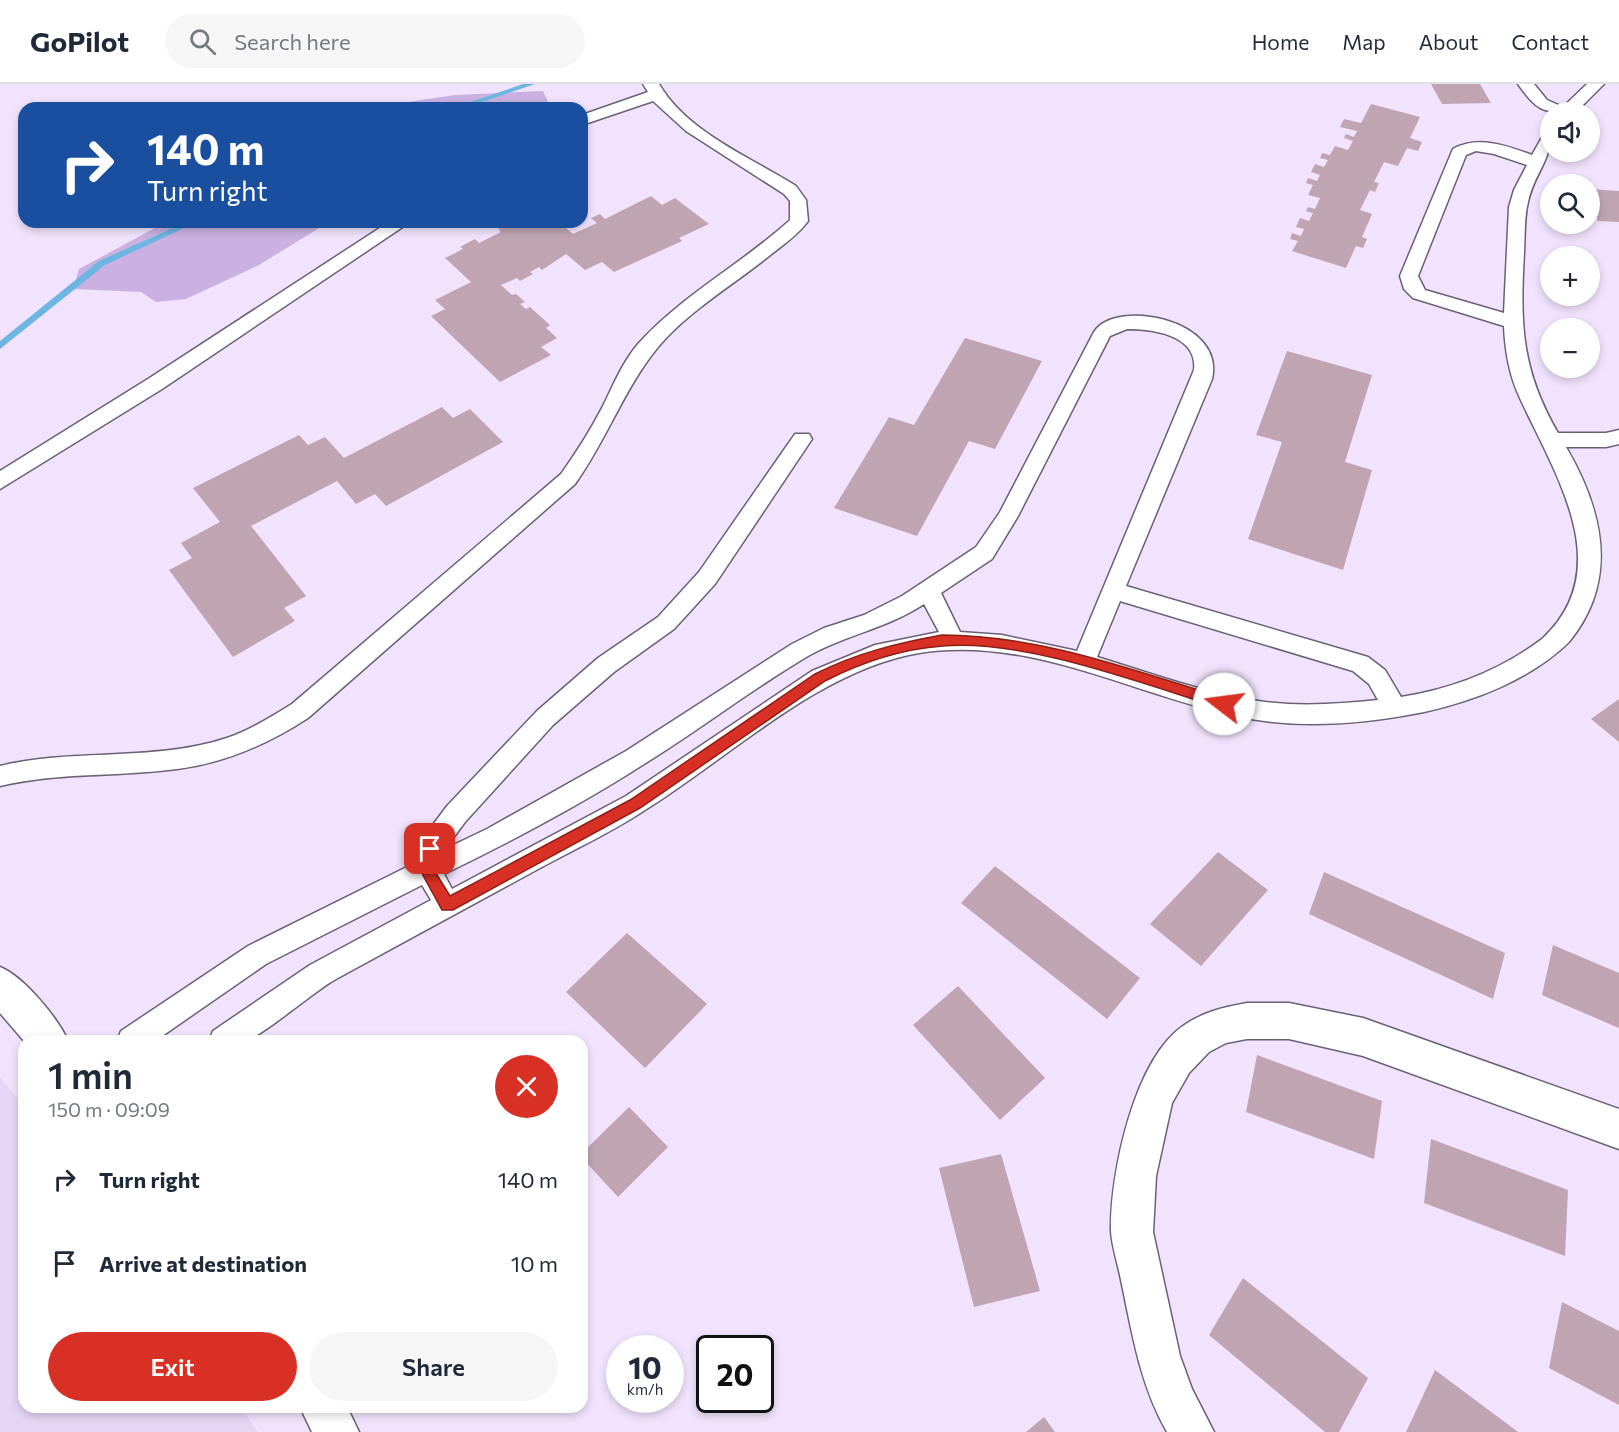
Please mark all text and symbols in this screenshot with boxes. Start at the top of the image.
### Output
search box [165,14,585,68]
text: GoPilot [30,24,129,58]
icon: search [186,25,219,58]
text: Search here [234,28,351,55]
text: Home [1252,29,1309,54]
text: Map [1342,29,1386,54]
text: About [1419,29,1478,54]
text: Contact [1511,29,1589,54]
map controls [1540,102,1600,378]
button: sound [1540,102,1600,162]
text: 140 m [147,122,264,174]
icon: right [48,126,126,204]
text: Turn right [147,174,267,207]
button: search [1540,174,1600,234]
button: + [1540,246,1600,306]
button: − [1540,318,1600,378]
position arrow [1192,672,1256,736]
pin [404,823,455,874]
icon: arrive [413,832,446,865]
text: 1 min [48,1052,133,1096]
button: close [495,1055,558,1118]
text: 150 m · 09:09 [48,1097,170,1121]
icon: right [48,1163,81,1196]
text: Turn right [99,1166,200,1193]
text: 140 m [498,1166,558,1193]
icon: arrive [48,1247,81,1280]
text: Arrive at destination [99,1250,307,1277]
text: 10 m [511,1250,558,1277]
button: Exit [48,1332,297,1401]
button: Share [309,1332,558,1401]
speed limit sign: 20 [696,1335,774,1413]
text: 10 [628,1348,662,1385]
text: km/h [627,1380,663,1398]

